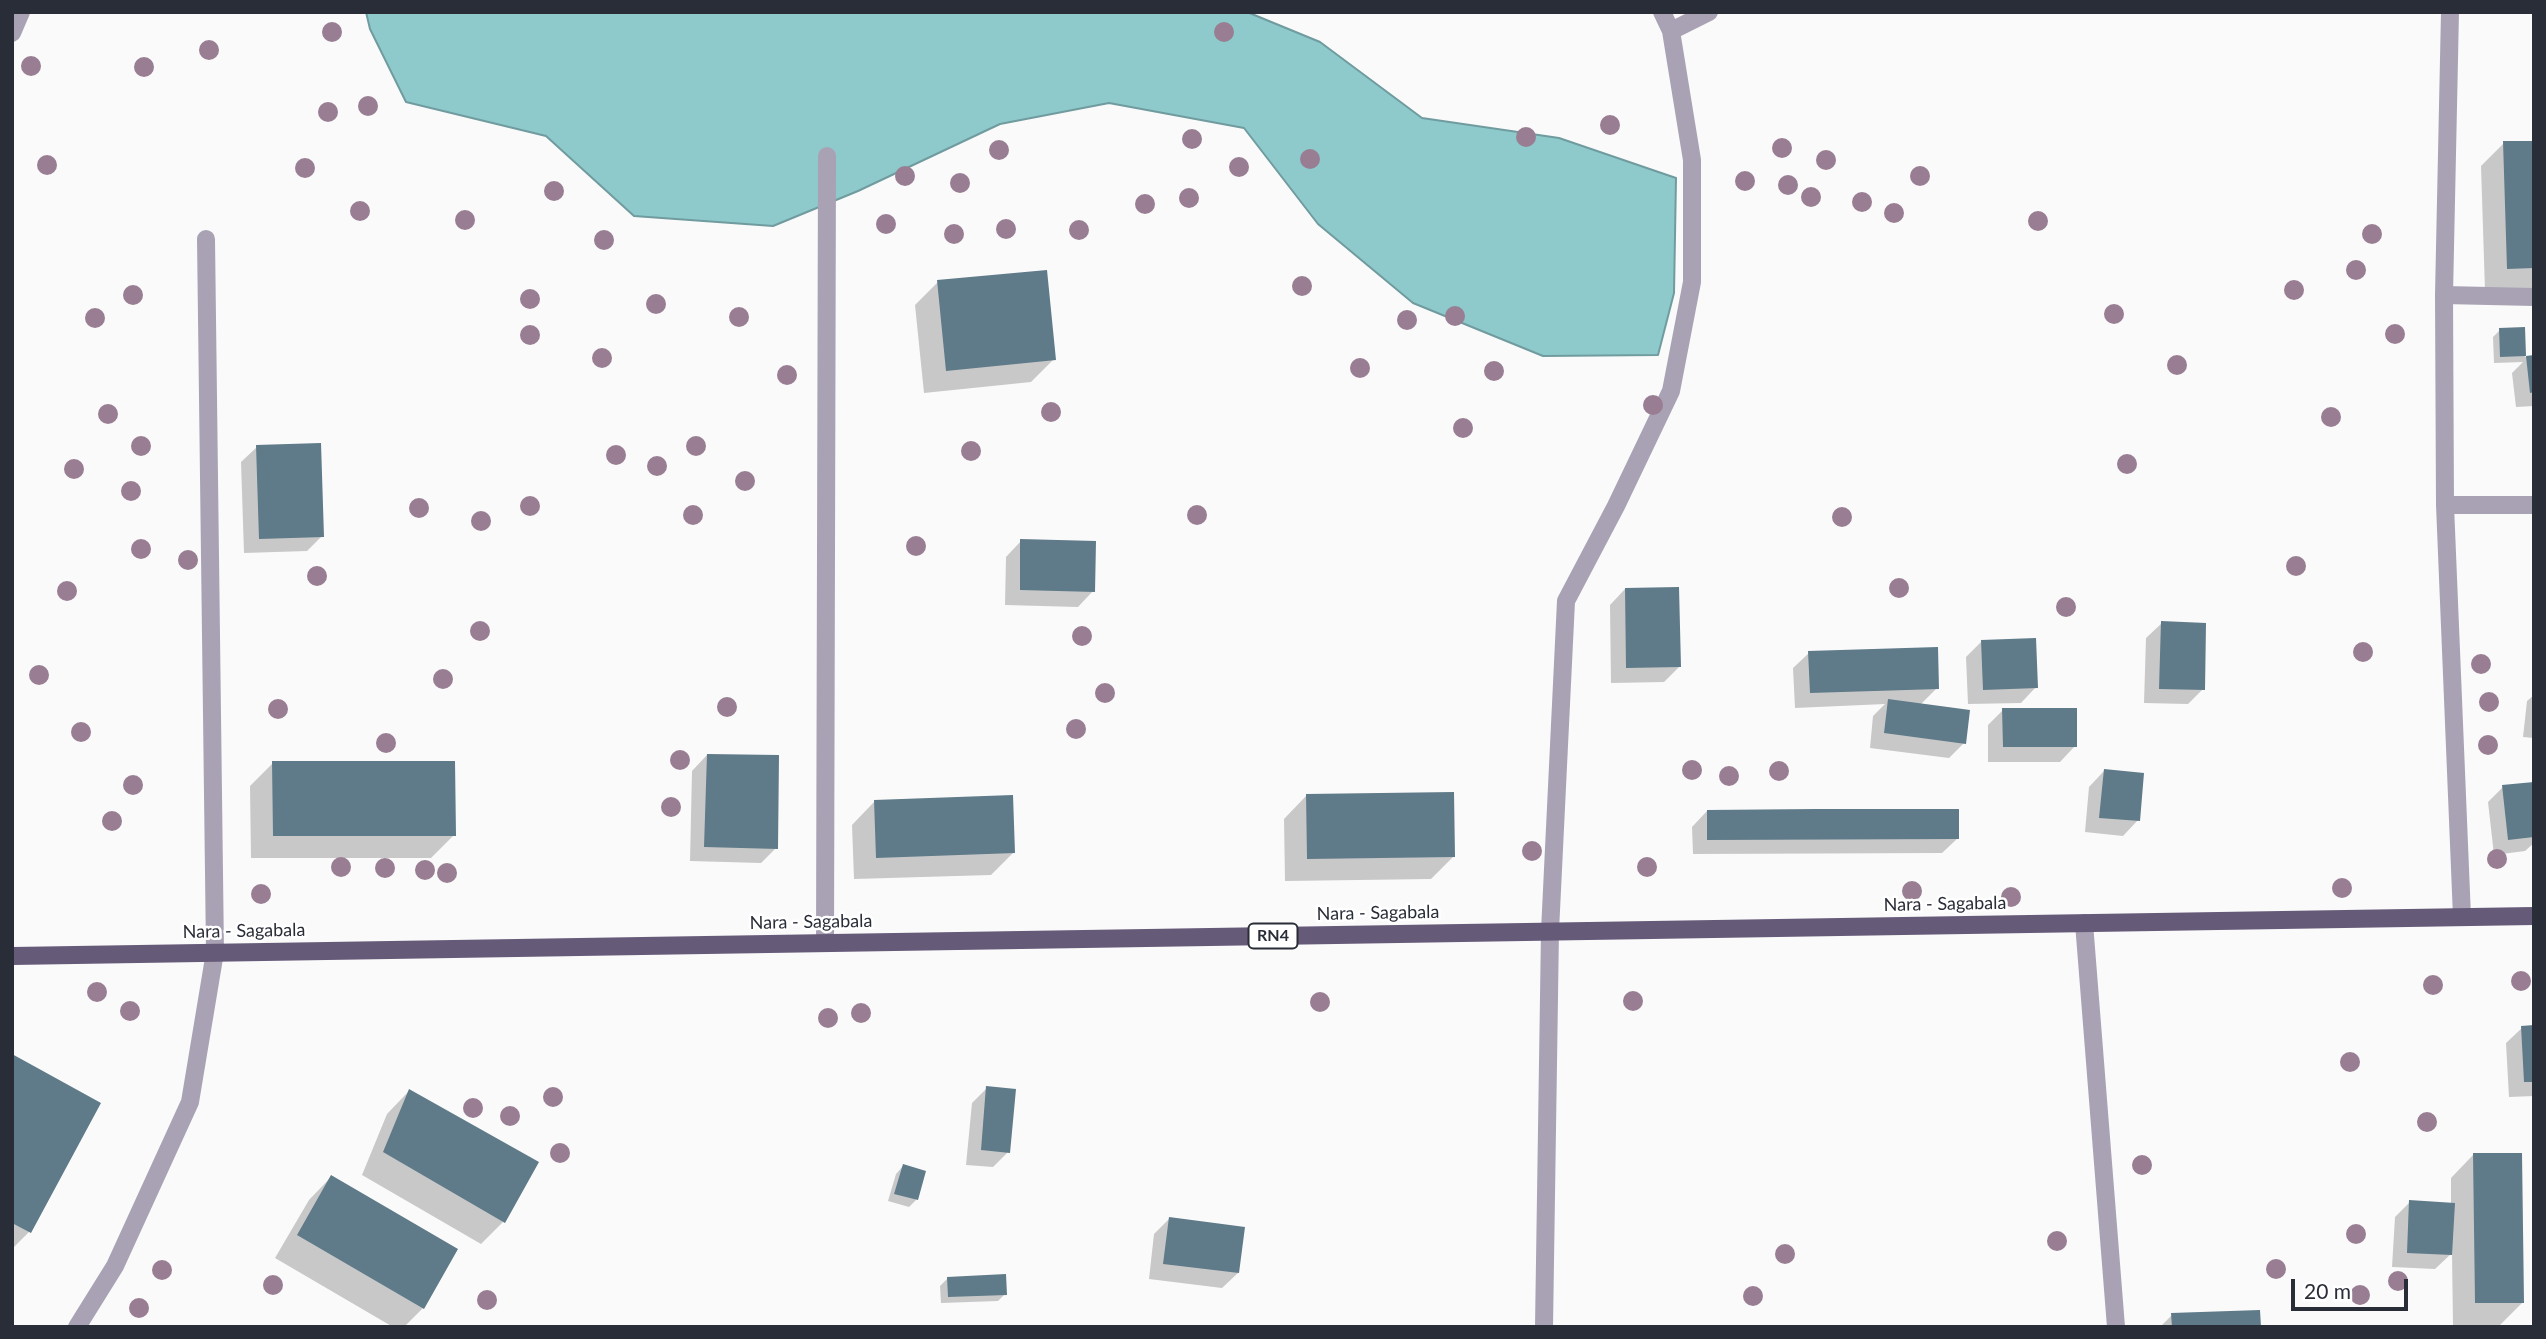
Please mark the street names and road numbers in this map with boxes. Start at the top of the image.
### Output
street label: Nara - Sagabala [1883,892,2007,916]
street label: Nara - Sagabala [1316,901,1440,925]
street label: Nara - Sagabala [749,910,873,934]
street label: Nara - Sagabala [182,919,306,943]
road number: RN4 [1248,924,1298,948]

